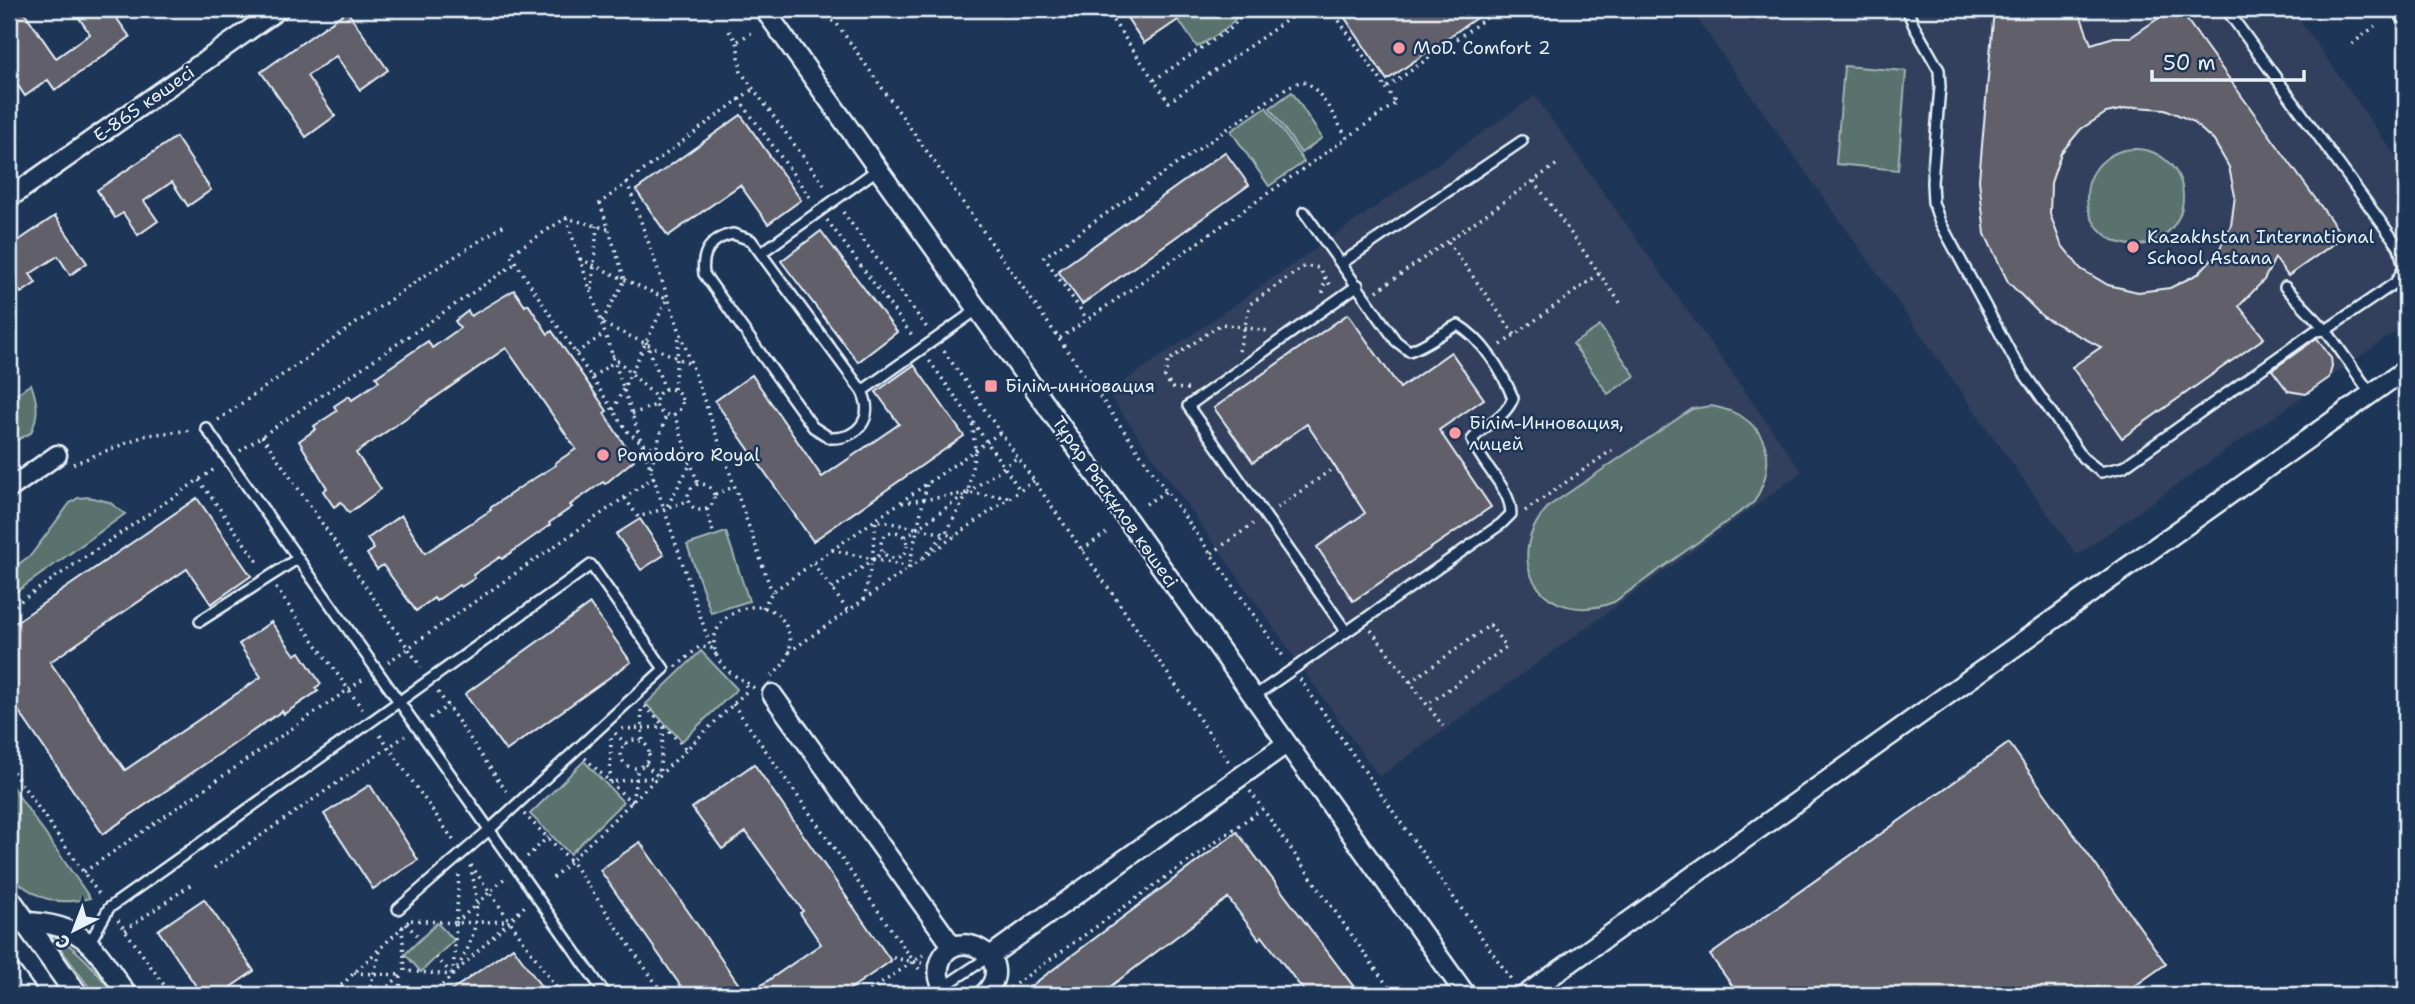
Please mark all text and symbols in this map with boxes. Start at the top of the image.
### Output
place label: МoD. Comfort 2 [1413,36,1551,60]
scale bar [2152,38,2305,82]
marker: МoD. Comfort 2 [1391,40,1407,56]
text: 50 m [2163,49,2216,77]
street label: Е-865 көшесі [89,60,199,148]
place label: Kazakhstan International School Astana [2147,225,2375,270]
marker: Kazakhstan International School Astana [2125,239,2141,255]
place label: Білім-инновация [1005,374,1155,398]
marker: Білім-инновация [983,378,999,394]
street label: Тұрар Рысқұлов көшесі [1046,411,1184,593]
place label: Білім-Инновация, лицей [1469,411,1624,456]
marker: Білім-Инновация, лицей [1447,425,1463,441]
place label: Pomodoro Royal [617,443,761,467]
marker: Pomodoro Royal [595,447,611,463]
north arrow [38,895,108,965]
text: С [50,929,76,955]

